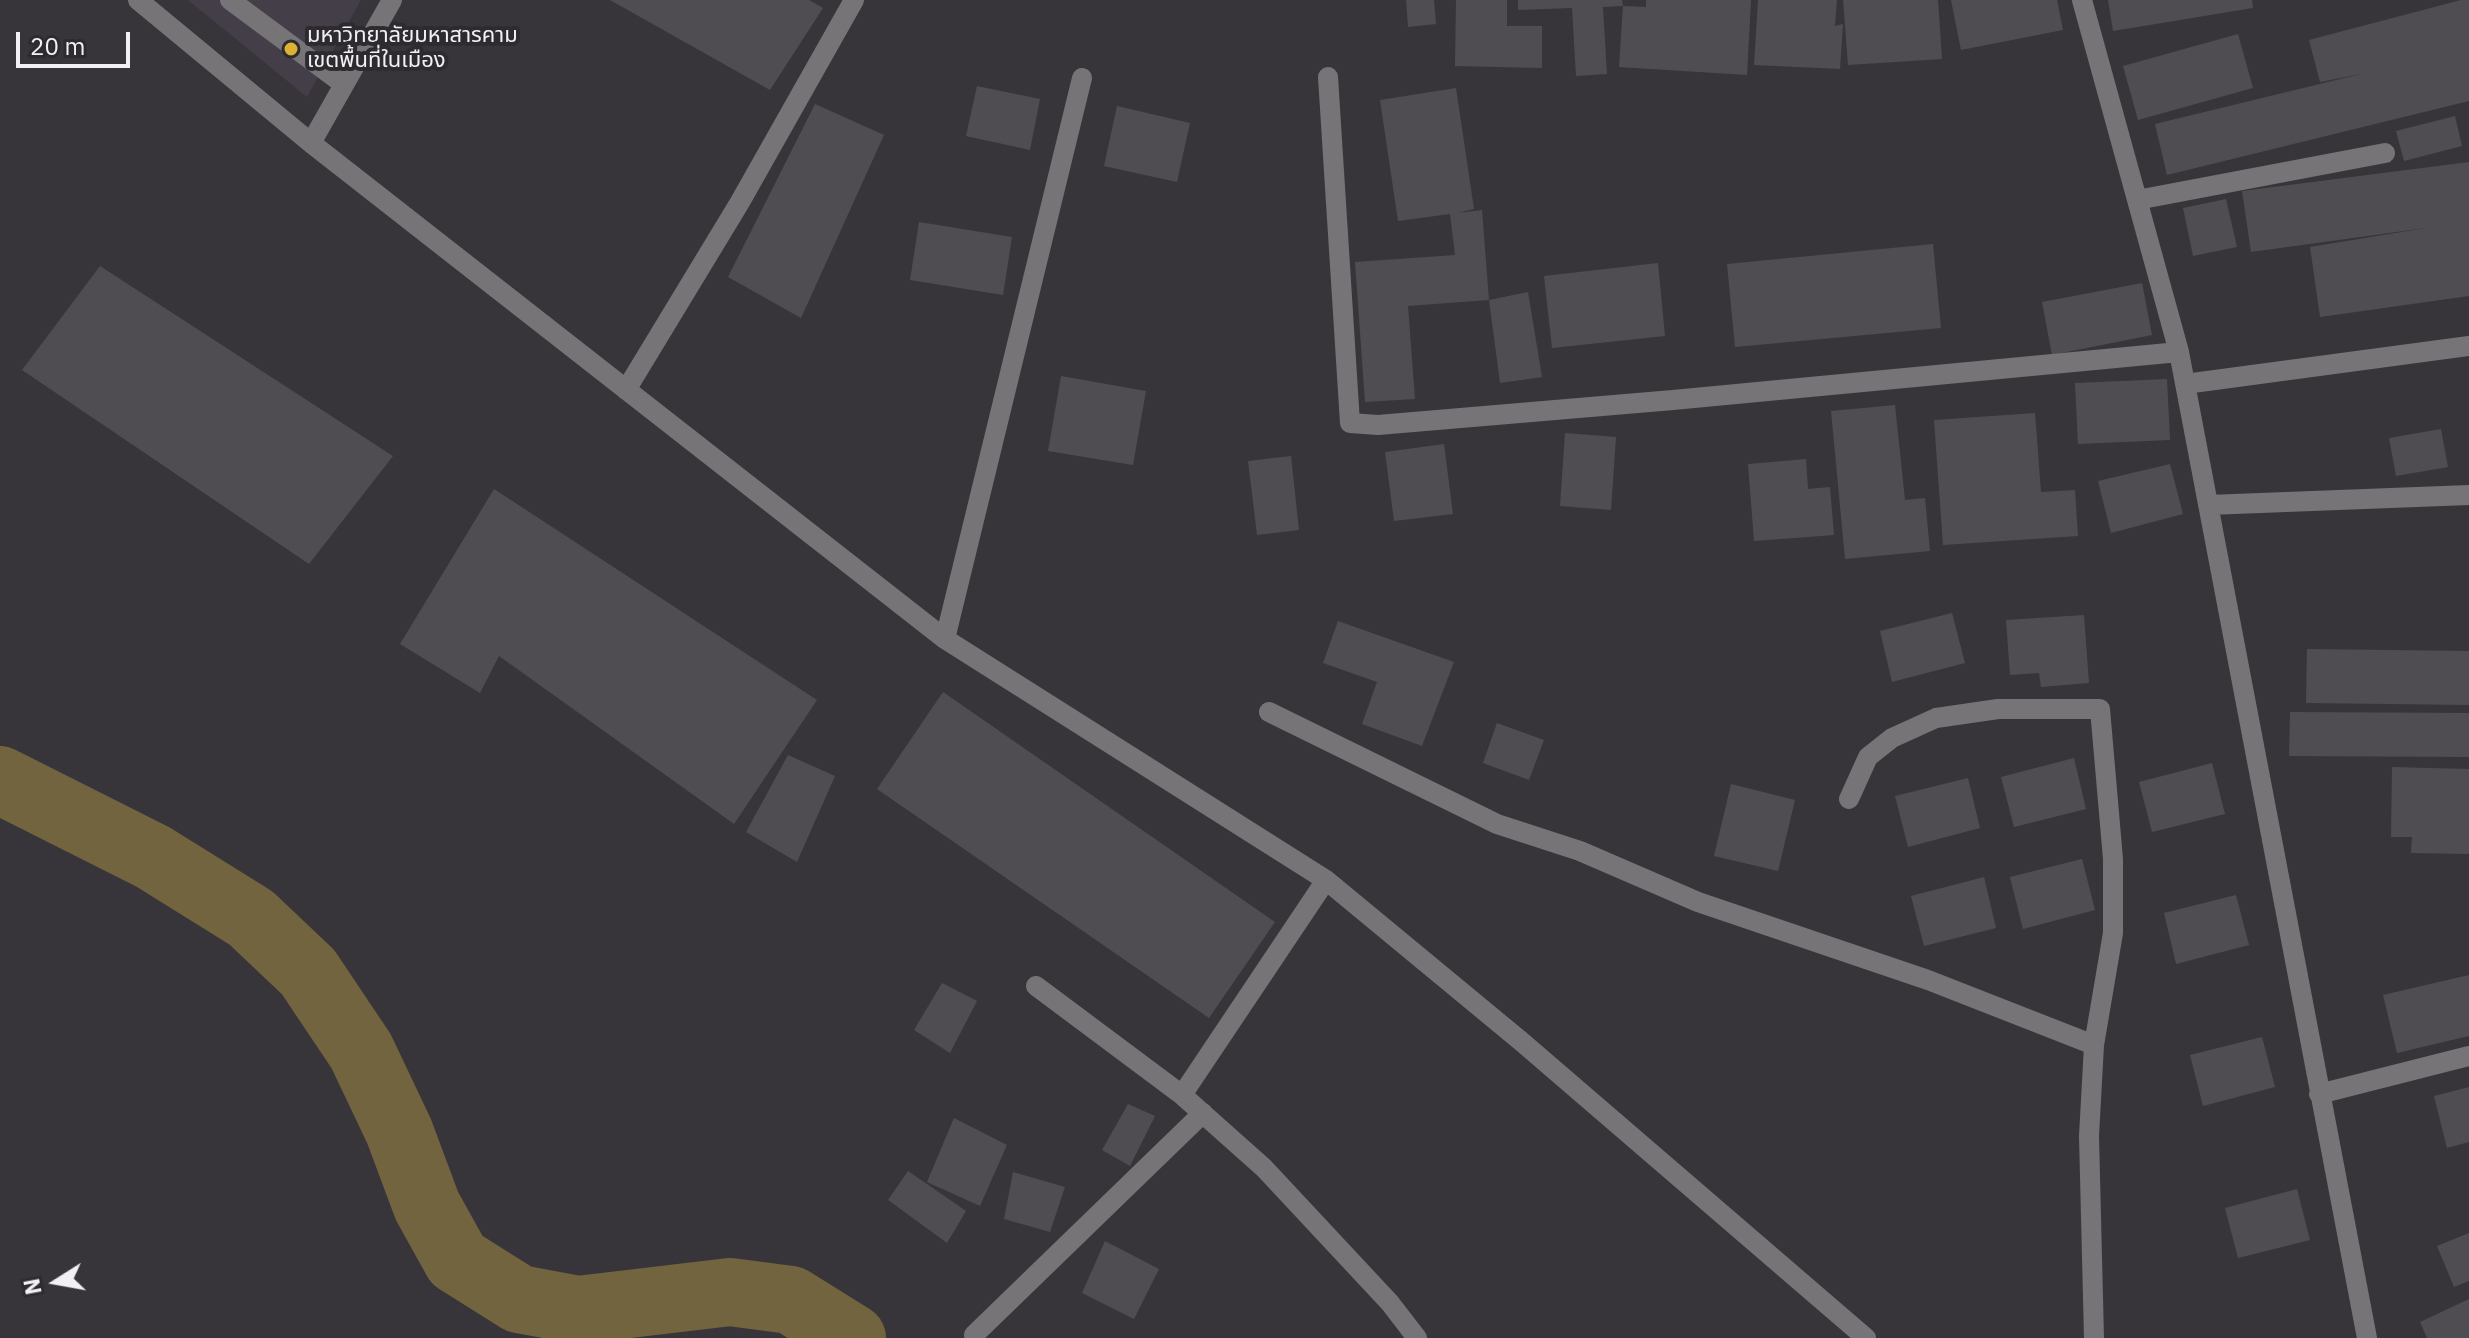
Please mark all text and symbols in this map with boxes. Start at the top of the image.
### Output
scale bar [20,16,134,66]
place label: มหาวิทยาลัยมหาสารคาม เขตพื้นที่ในเมือง [307,23,518,74]
text: 20 m [30,30,85,62]
marker: มหาวิทยาลัยมหาสารคาม เขตพื้นที่ในเมือง [282,40,300,58]
north arrow [16,1242,96,1322]
text: N [16,1276,48,1297]

